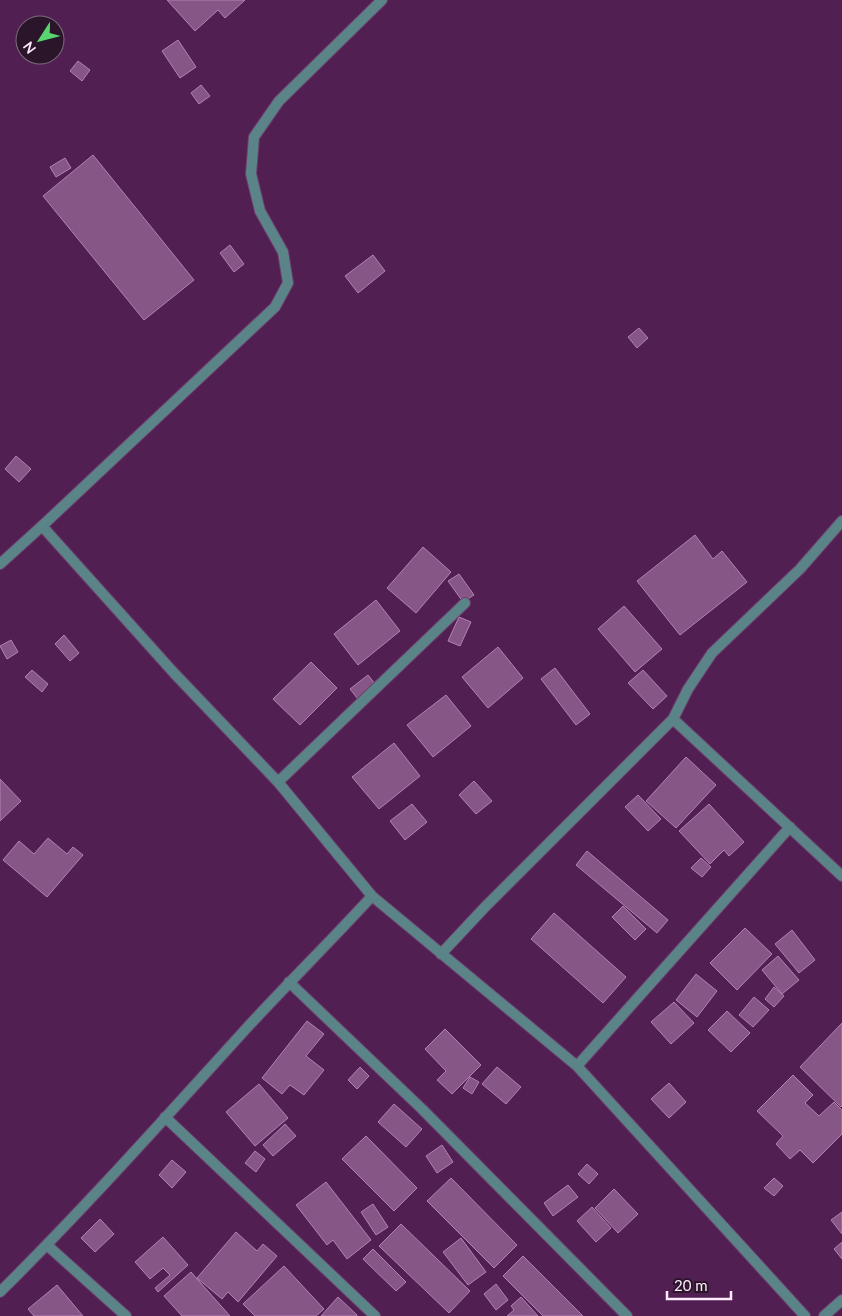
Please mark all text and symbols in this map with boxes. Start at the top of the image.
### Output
north arrow [15,15,65,65]
text: N [19,39,39,57]
scale bar [667,1268,731,1300]
text: 20 m [674,1276,708,1294]

